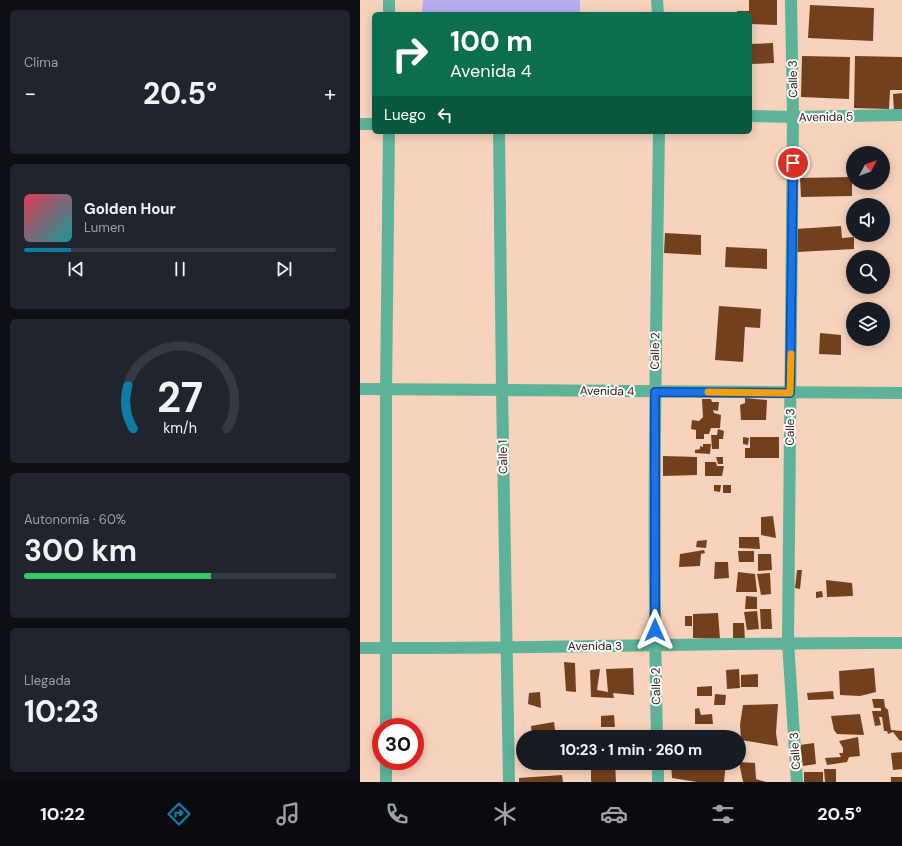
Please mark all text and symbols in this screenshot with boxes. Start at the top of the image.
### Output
text: 100 m [450,23,533,60]
icon: right [384,28,436,80]
text: Clima [24,54,58,71]
text: Avenida 4 [450,59,532,83]
street label: Calle 3 [785,60,801,98]
text: 20.5° [143,74,217,113]
text: − [24,79,36,108]
text: + [324,79,336,108]
icon: left [434,104,456,126]
text: Luego [384,105,426,125]
street label: Avenida 5 [799,109,853,125]
pin [776,146,810,180]
north arrow [846,146,890,190]
map controls [846,146,890,346]
icon: arrive [782,152,804,174]
button: sound [846,198,890,242]
text: Golden Hour [84,199,176,219]
text: Lumen [84,219,125,236]
button: search [846,250,890,294]
icon: previous [65,258,87,280]
icon: pause [169,258,191,280]
icon: next [273,258,295,280]
button: layers [846,302,890,346]
street label: Calle 2 [647,332,663,370]
text: 27 [157,371,203,425]
street label: Avenida 4 [580,383,634,399]
street label: Calle 3 [782,408,798,446]
text: km/h [163,419,197,437]
street label: Calle 1 [495,440,511,474]
text: Autonomía · 60% [24,511,126,528]
text: 300 km [24,531,137,570]
position arrow [634,609,676,651]
street label: Avenida 3 [568,638,622,654]
street label: Calle 2 [648,667,664,705]
text: Llegada [24,672,71,689]
text: 10:23 [24,692,99,731]
speed limit sign: 30 [372,718,424,770]
street label: Calle 3 [786,732,804,770]
text: 10:23 · 1 min · 260 m [560,740,702,760]
icon: directions [165,800,193,828]
icon: music [274,800,302,828]
icon: phone [383,800,411,828]
icon: climate [491,800,519,828]
icon: car [600,800,628,828]
icon: filters [709,800,737,828]
text: 10:22 [40,802,85,826]
text: 20.5° [817,802,862,826]

